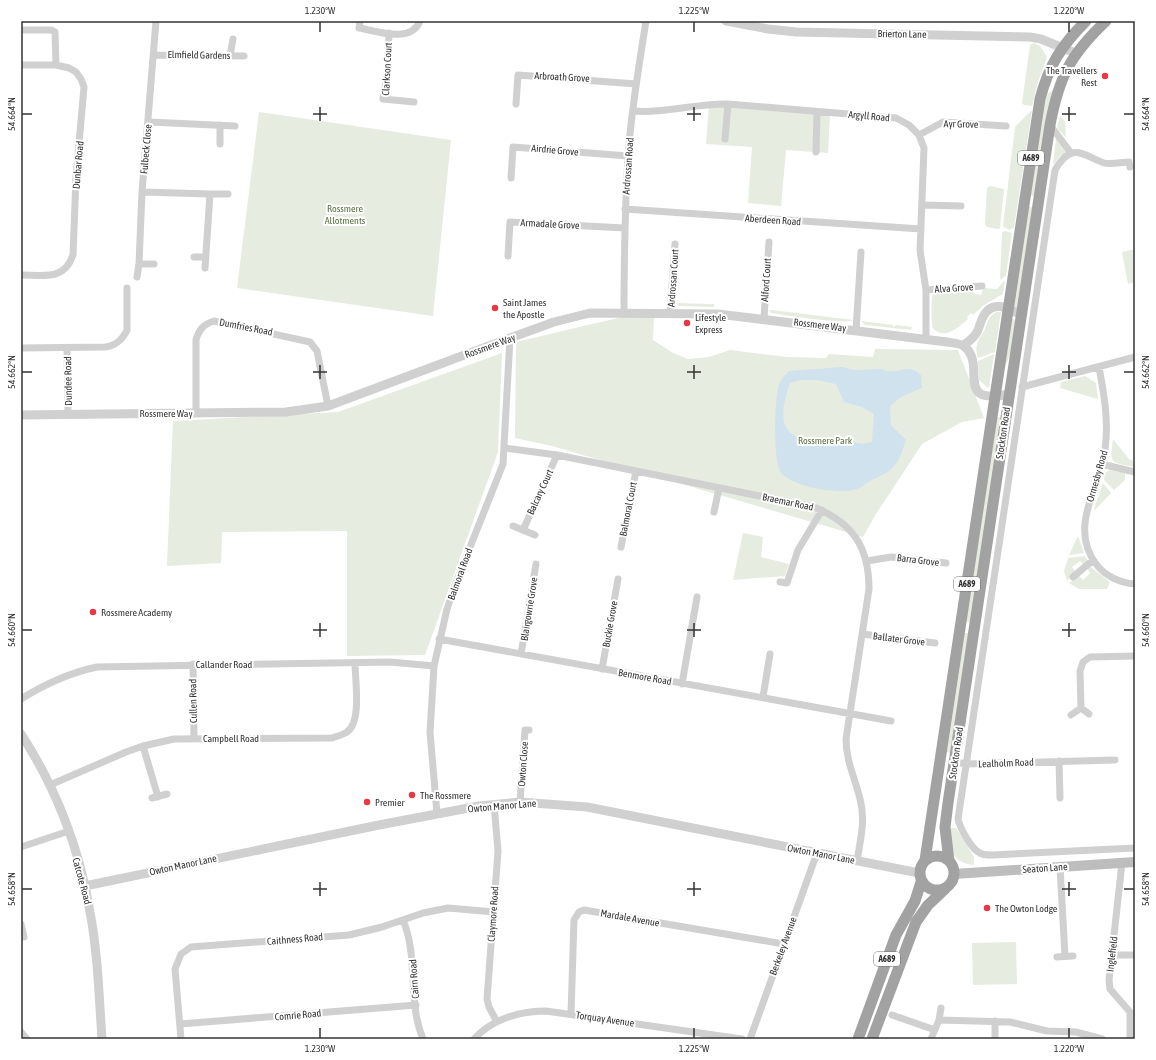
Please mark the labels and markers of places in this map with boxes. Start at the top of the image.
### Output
place label: The Travellers Rest [1046,65,1097,88]
marker: The Travellers Rest [1100,71,1110,81]
place label: Saint James the Apostle [503,297,547,320]
marker: Saint James the Apostle [490,303,500,313]
place label: Lifestyle Express [695,312,727,335]
marker: Lifestyle Express [682,318,692,328]
marker: Rossmere Academy [88,607,98,617]
place label: Rossmere Academy [101,607,172,618]
marker: The Rossmere [407,790,417,800]
place label: The Rossmere [420,790,471,801]
marker: Premier [362,797,372,807]
place label: Premier [375,797,405,808]
marker: The Owton Lodge [982,903,992,913]
place label: The Owton Lodge [995,903,1058,914]

